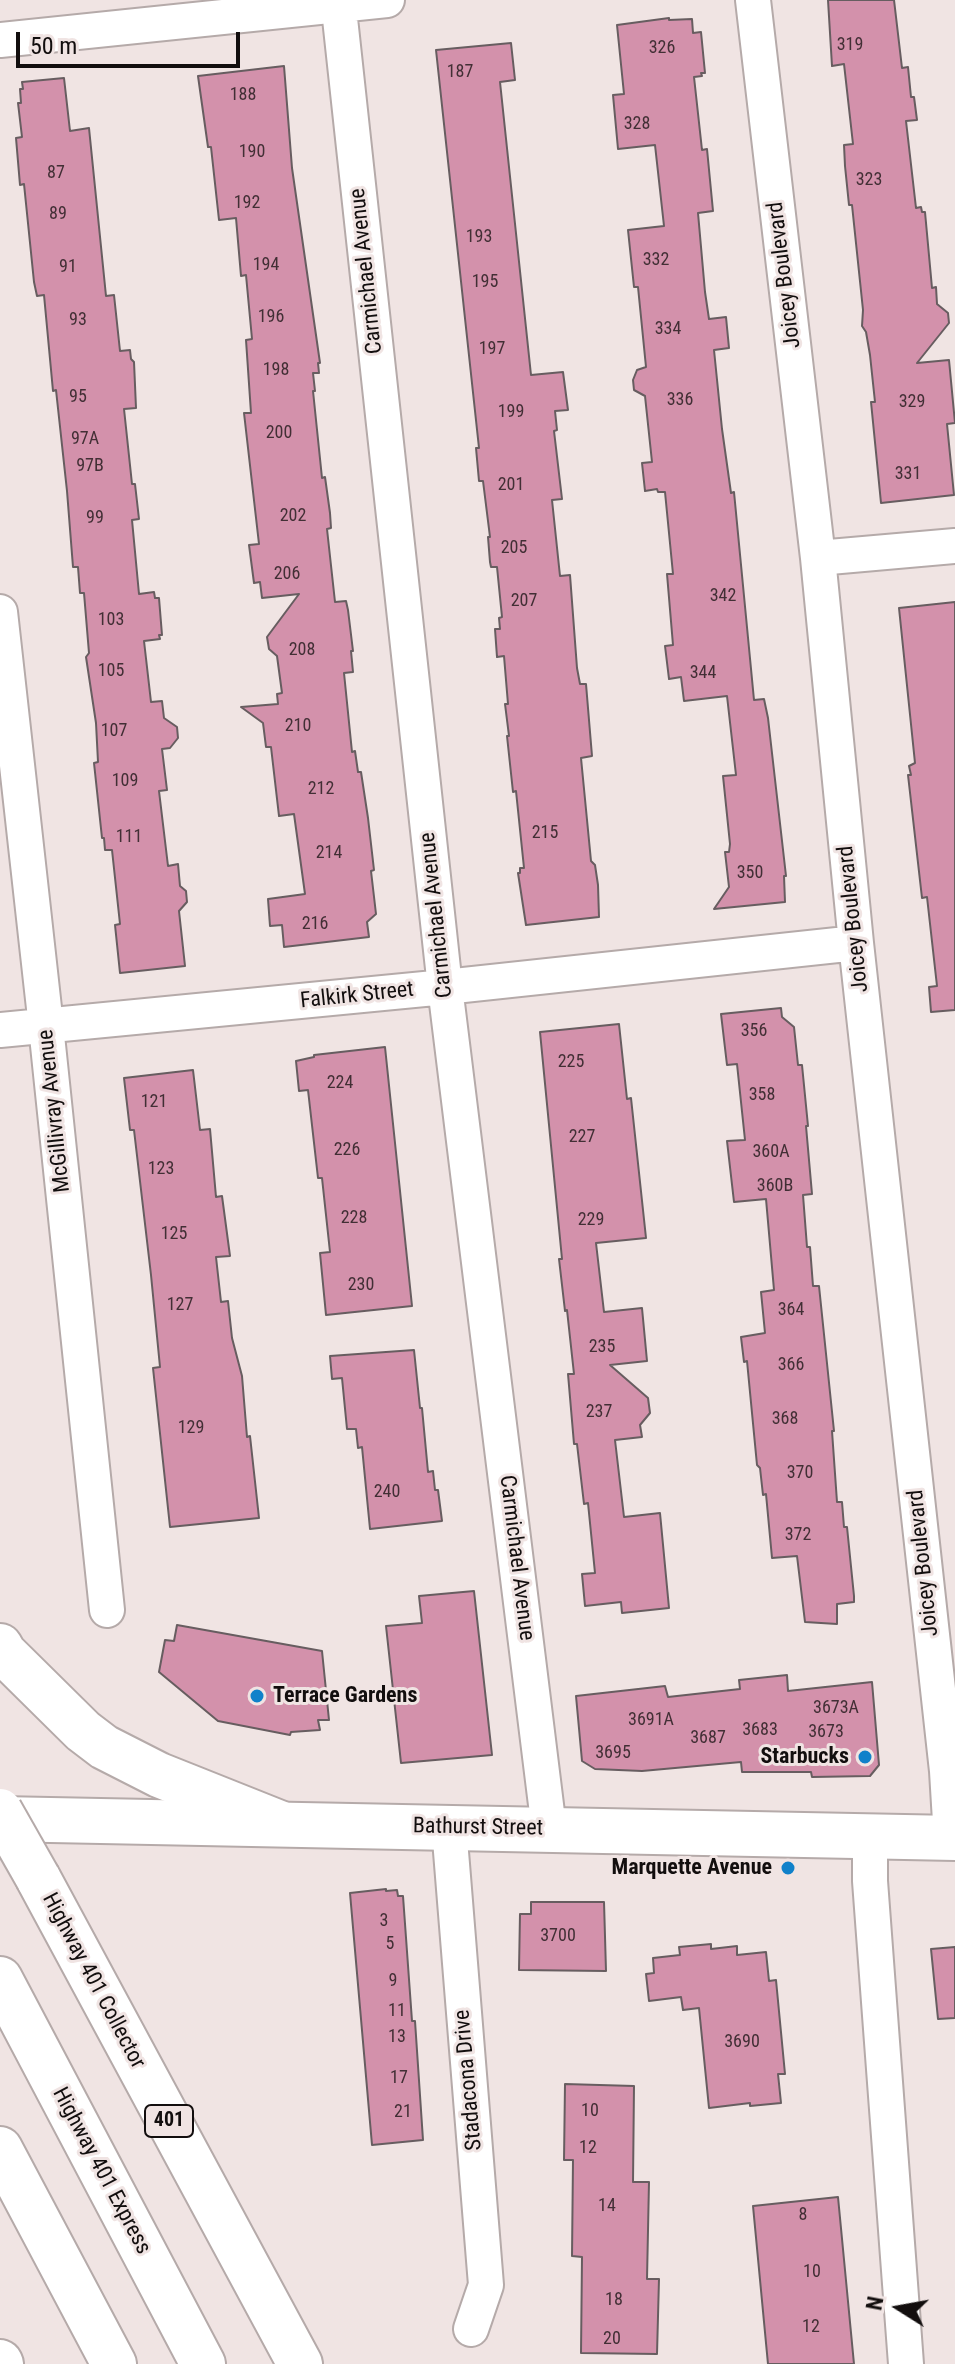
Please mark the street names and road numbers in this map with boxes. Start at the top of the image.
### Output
street label: Carmichael Avenue [345,187,389,355]
street label: Joicey Boulevard [763,200,807,350]
street label: Carmichael Avenue [415,831,459,999]
street label: Joicey Boulevard [833,844,875,994]
street label: Falkirk Street [299,977,415,1015]
street label: McGillivray Avenue [33,1028,77,1194]
street label: Carmichael Avenue [493,1474,539,1642]
street label: Joicey Boulevard [903,1488,945,1638]
street label: Bathurst Street [413,1814,543,1842]
street label: Highway 401 Collector [36,1889,150,2073]
street label: Stadacona Drive [450,2008,488,2152]
street label: Highway 401 Express [46,2083,156,2259]
road number: 401 [145,2105,193,2137]

